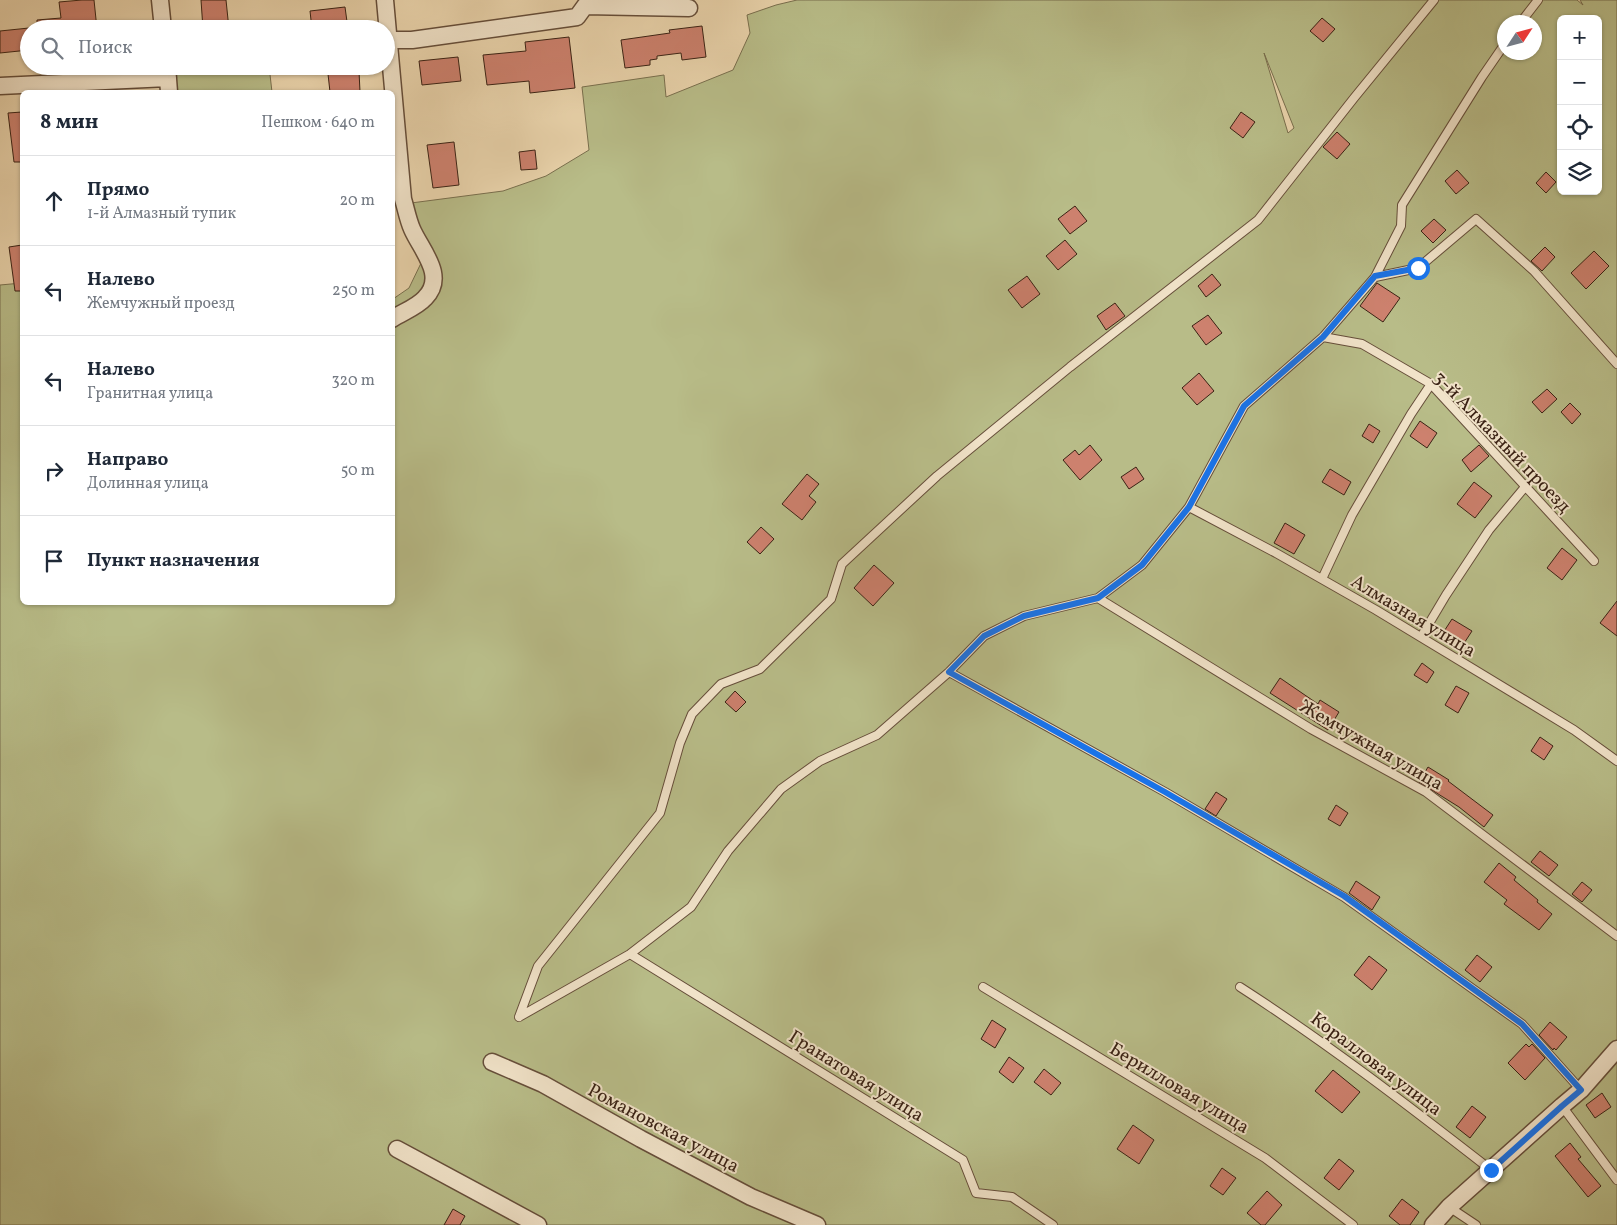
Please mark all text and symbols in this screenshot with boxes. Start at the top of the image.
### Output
north arrow [1497,15,1542,60]
map controls [1557,15,1602,195]
button: + [1557,15,1602,60]
search box [20,20,395,75]
icon: search [38,34,66,62]
text: Поиск [78,35,132,61]
button: − [1557,60,1602,105]
button: locate [1557,105,1602,150]
text: 8 мин [40,108,99,137]
text: Пешком · 640 m [261,112,375,134]
button: layers [1557,150,1602,195]
text: Прямо [87,177,149,203]
icon: ahead [40,187,68,215]
text: 20 m [340,190,375,212]
text: 1-й Алмазный тупик [87,203,236,225]
route start [1407,257,1430,280]
text: Налево [87,267,155,293]
icon: left [40,277,68,305]
text: 250 m [332,280,375,302]
text: Жемчужный проезд [87,293,235,315]
text: Налево [87,357,155,383]
street label: 3-й Алмазный проезд [1427,366,1576,519]
icon: left [40,367,68,395]
text: 320 m [331,370,375,392]
text: Гранитная улица [87,383,213,405]
text: Направо [87,447,169,473]
icon: right [40,457,68,485]
text: 50 m [341,460,375,482]
text: Долинная улица [87,473,209,495]
icon: arrive [40,547,68,575]
text: Пункт назначения [87,548,260,574]
street label: Алмазная улица [1346,569,1480,664]
street label: Жемчужная улица [1294,694,1448,797]
street label: Коралловая улица [1305,1007,1447,1123]
street label: Гранатовая улица [783,1025,929,1129]
street label: Берилловая улица [1104,1037,1254,1141]
street label: Романовская улица [583,1078,744,1180]
route end [1480,1159,1503,1182]

